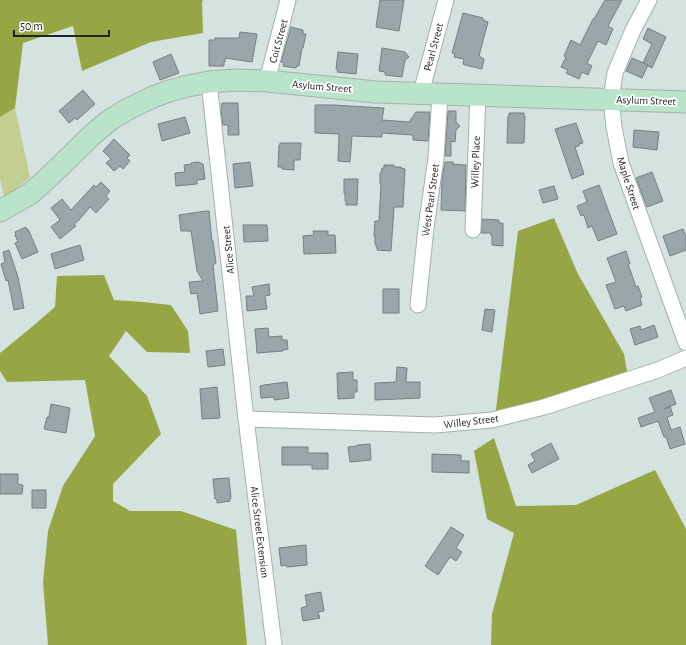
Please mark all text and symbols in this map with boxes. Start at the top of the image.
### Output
scale bar [14,12,109,38]
street label: Coit Street [267,18,290,64]
text: 50 m [20,20,43,32]
street label: Pearl Street [422,21,445,72]
street label: Asylum Street [292,78,353,95]
street label: Asylum Street [616,94,677,107]
street label: Willey Place [469,136,482,188]
street label: Maple Street [615,155,642,211]
street label: West Pearl Street [420,163,441,237]
street label: Alice Street [220,225,237,275]
street label: Willey Street [443,413,500,430]
street label: Alice Street Extension [248,486,271,579]

